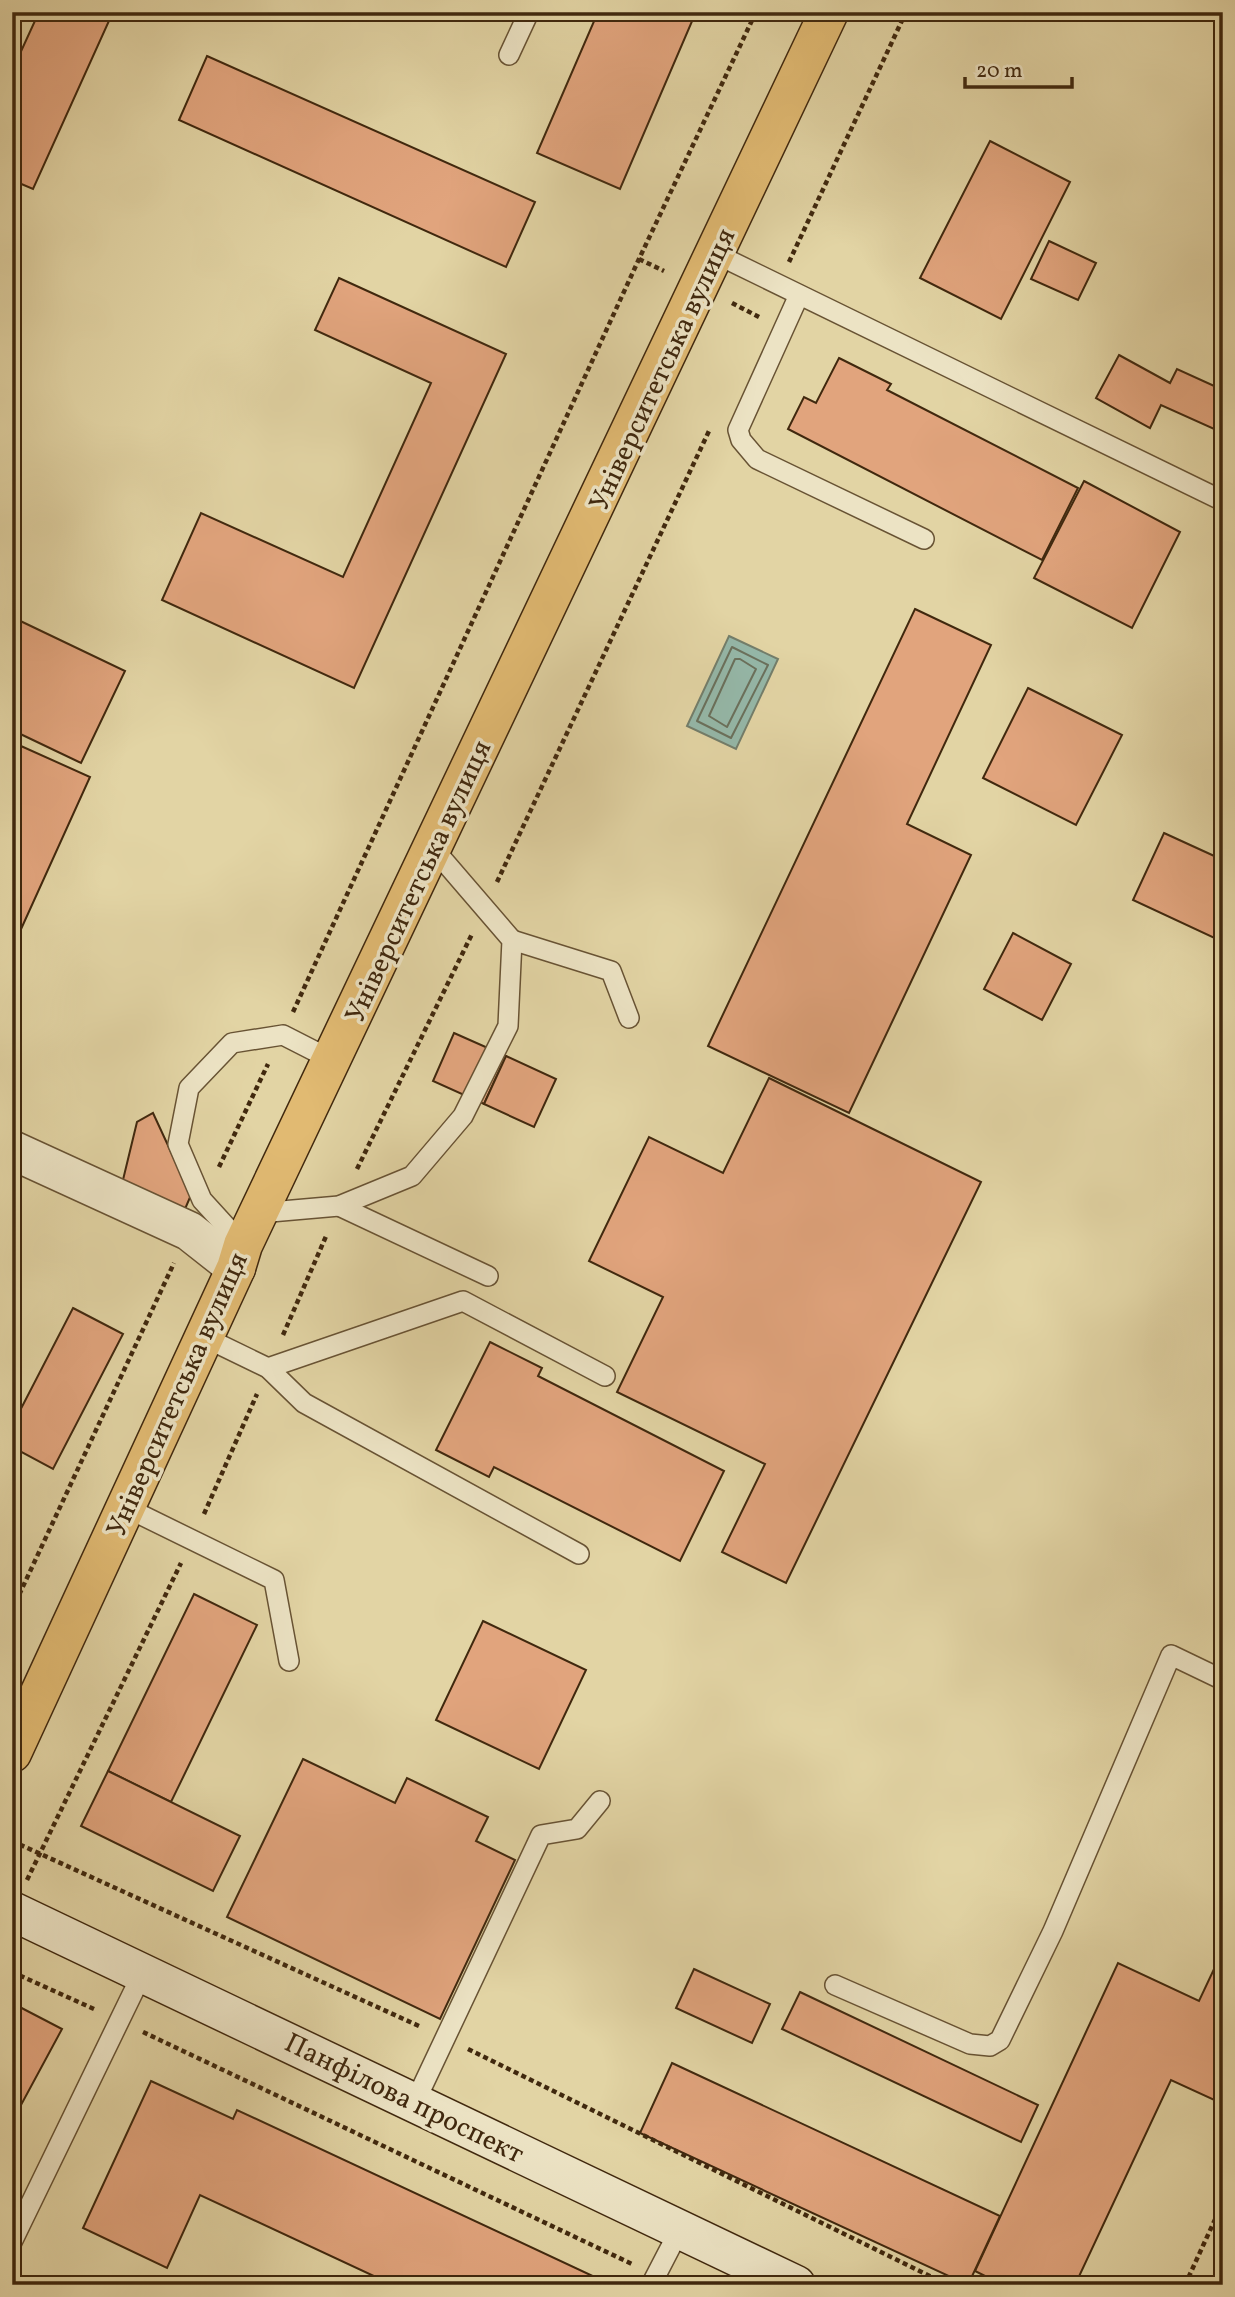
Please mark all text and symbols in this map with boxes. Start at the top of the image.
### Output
scale bar [965,46,1072,90]
text: 20 m [976,57,1022,86]
street label: Університетська вулиця [580,222,746,518]
street label: Університетська вулиця [336,734,502,1030]
street label: Університетська вулиця [98,1246,259,1544]
street label: Панфілова проспект [278,2024,530,2174]

